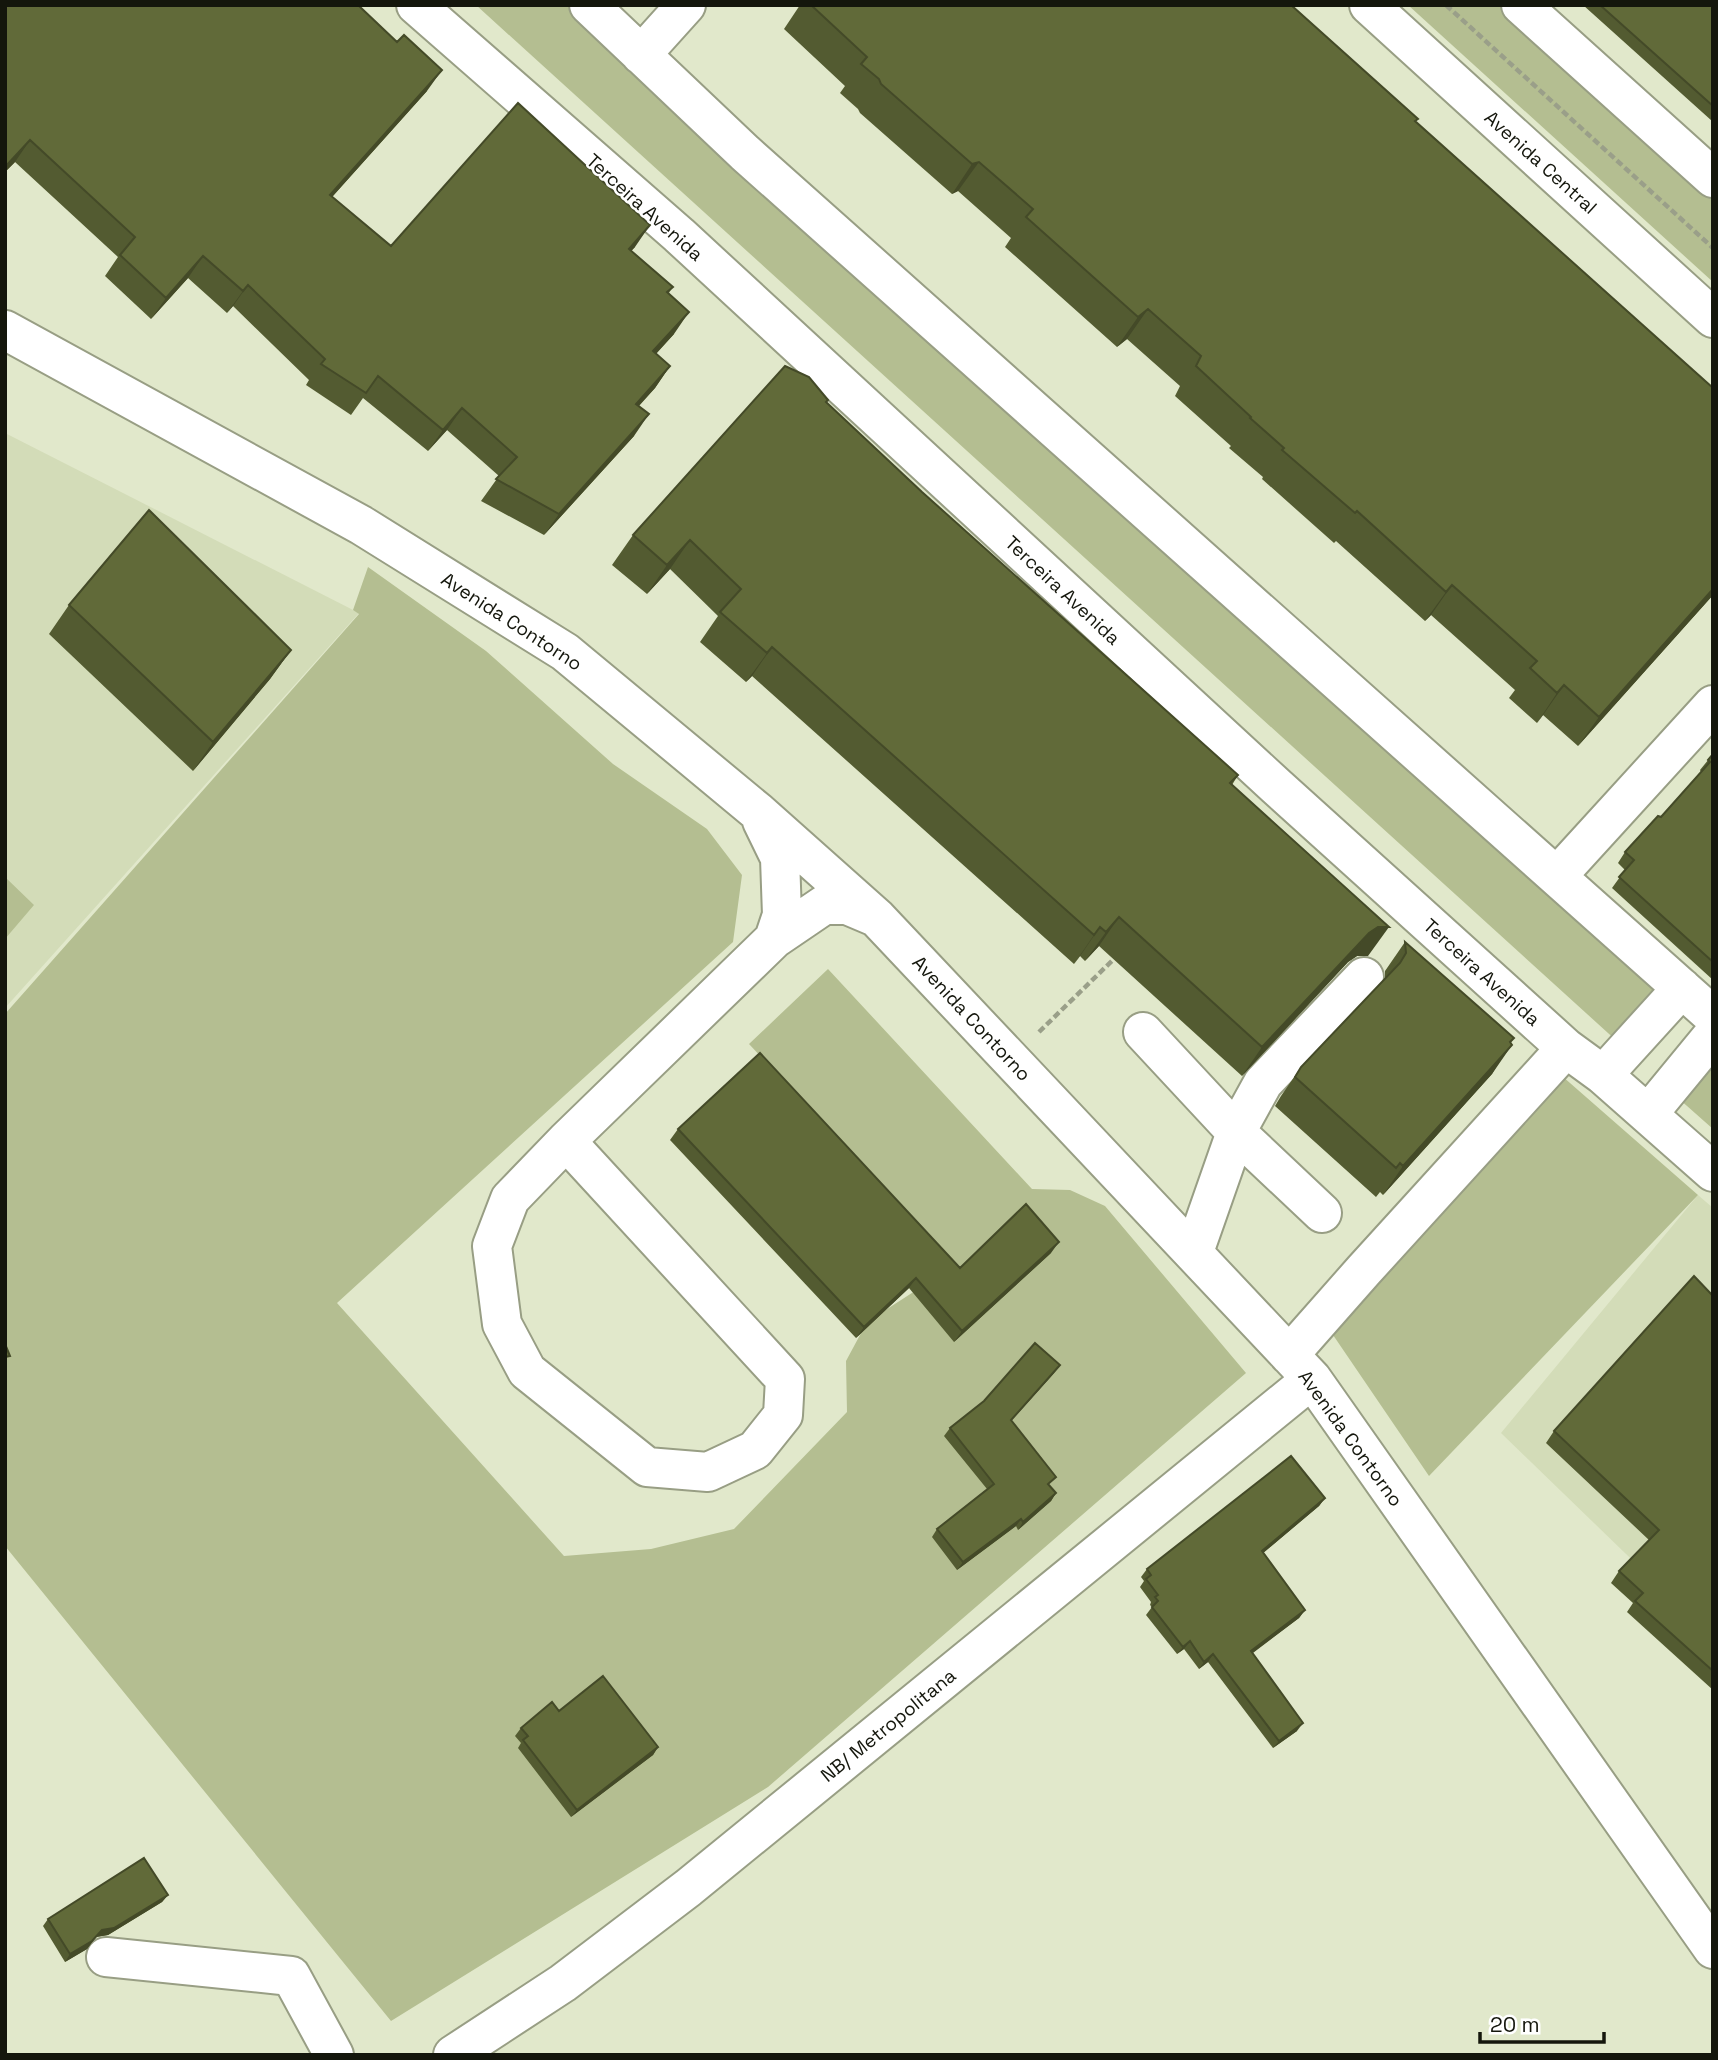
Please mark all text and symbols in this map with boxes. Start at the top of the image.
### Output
street label: Avenida Central [1479,105,1602,220]
street label: Terceira Avenida [581,148,709,267]
street label: Terceira Avenida [1000,530,1126,650]
street label: Avenida Contorno [437,567,587,676]
street label: Terceira Avenida [1418,913,1546,1032]
street label: Avenida Contorno [907,950,1036,1087]
street label: Avenida Contorno [1293,1365,1409,1512]
street label: NB/ Metropolitana [816,1663,961,1788]
scale bar [1480,2000,1604,2044]
text: 20 m [1490,2011,1540,2038]

